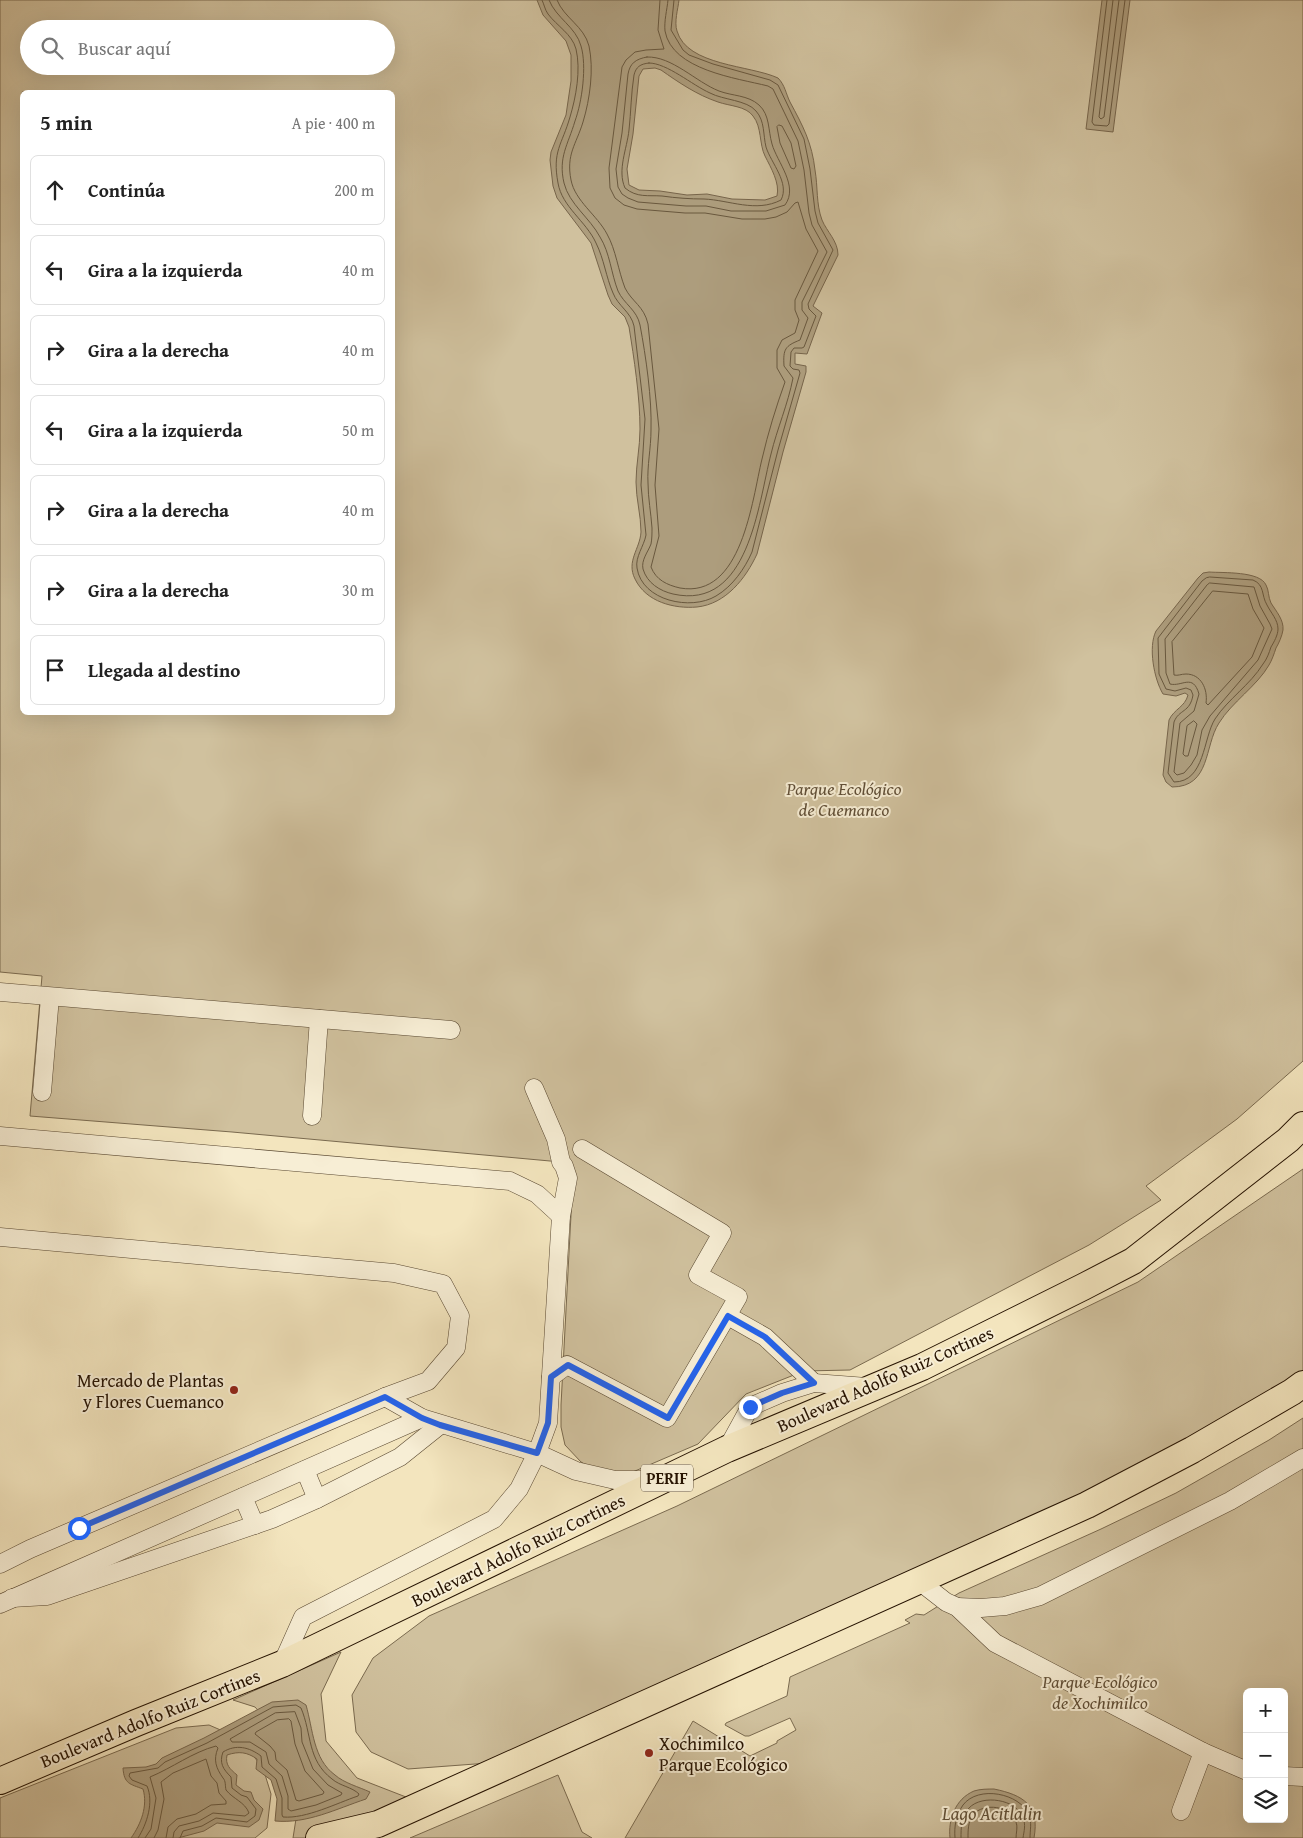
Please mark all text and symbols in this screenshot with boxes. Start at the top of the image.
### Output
search box [20,20,395,75]
icon: search [38,34,66,62]
text: Buscar aquí [78,34,171,62]
text: 5 min [40,107,92,138]
text: A pie · 400 m [292,111,375,135]
icon: ahead [41,176,69,204]
text: Continúa [88,176,165,204]
text: 200 m [334,178,374,202]
icon: left [41,256,69,284]
text: Gira a la izquierda [88,256,243,284]
text: 40 m [342,258,374,282]
icon: right [41,336,69,364]
text: Gira a la derecha [88,336,229,364]
text: 40 m [342,338,374,362]
icon: left [41,416,69,444]
text: Gira a la izquierda [88,416,243,444]
text: 50 m [342,418,374,442]
icon: right [41,496,69,524]
text: Gira a la derecha [88,496,229,524]
text: 40 m [342,498,374,522]
icon: right [41,576,69,604]
text: Gira a la derecha [88,576,229,604]
text: 30 m [342,578,374,602]
icon: arrive [41,656,69,684]
text: Llegada al destino [88,656,240,684]
park label: Parque Ecológico de Cuemanco [786,775,902,823]
street label: Boulevard Adolfo Ruiz Cortines [772,1319,998,1439]
place label: Mercado de Plantas y Flores Cuemanco [77,1367,224,1415]
marker: Mercado de Plantas y Flores Cuemanco [228,1384,240,1396]
route end [739,1396,762,1419]
road number: PERIF [641,1465,693,1492]
street label: Boulevard Adolfo Ruiz Cortines [407,1486,629,1614]
route start [68,1517,91,1540]
street label: Boulevard Adolfo Ruiz Cortines [36,1662,264,1774]
park label: Parque Ecológico de Xochimilco [1042,1668,1158,1716]
map controls [1243,1688,1288,1823]
button: + [1243,1688,1288,1733]
place label: Xochimilco Parque Ecológico [659,1730,788,1778]
button: − [1243,1733,1288,1778]
marker: Xochimilco Parque Ecológico [643,1747,655,1759]
button: layers [1243,1778,1288,1823]
water label: Lago Acitlalin [941,1799,1042,1827]

